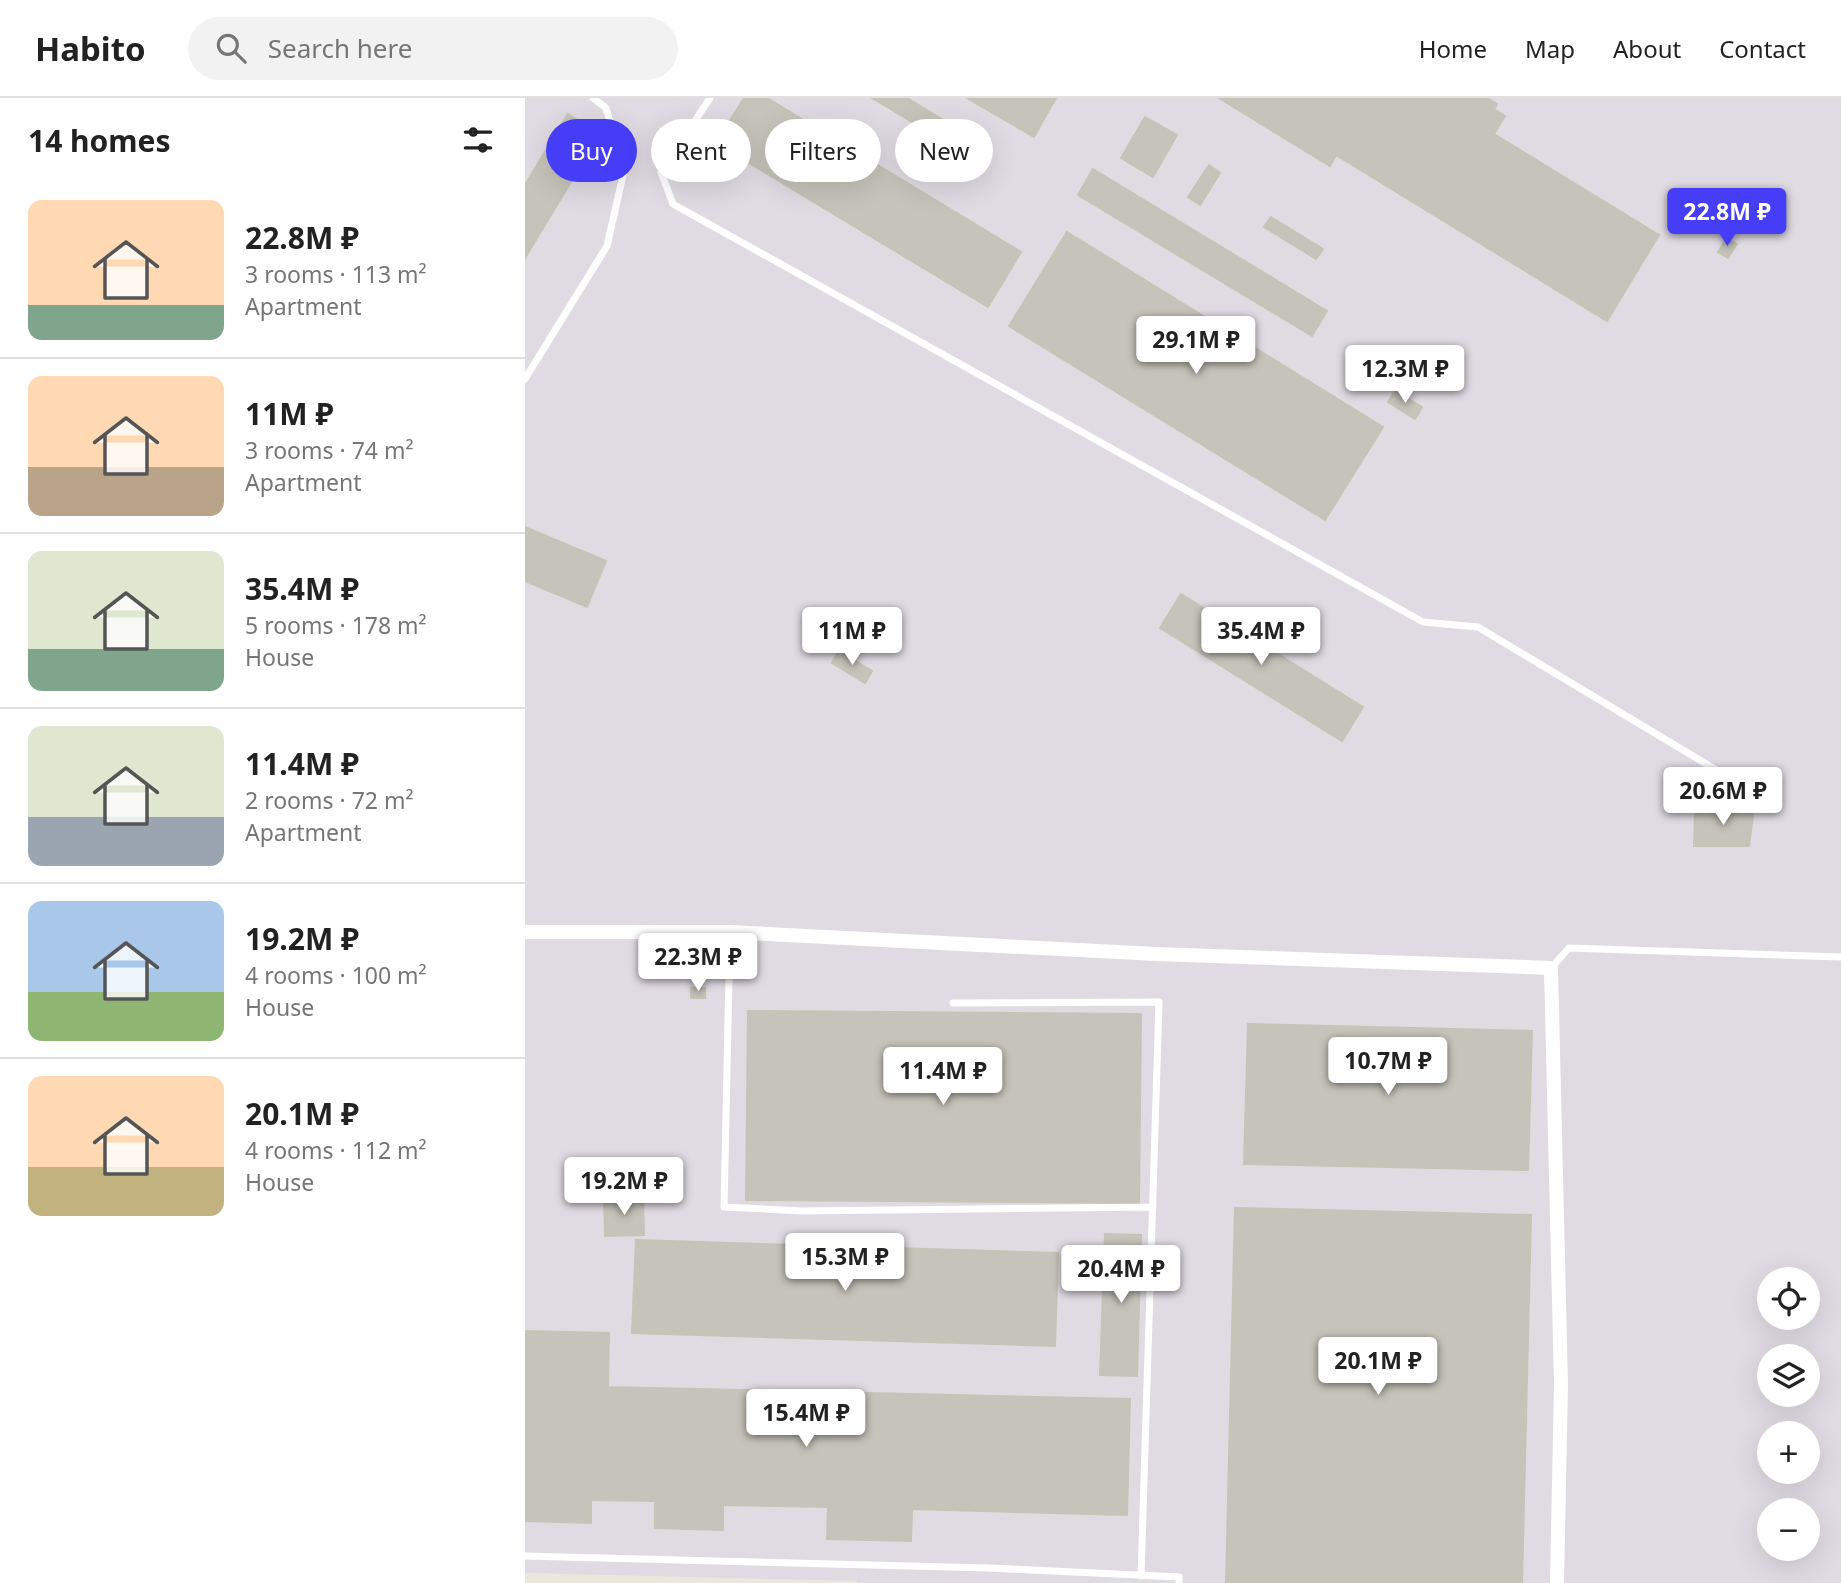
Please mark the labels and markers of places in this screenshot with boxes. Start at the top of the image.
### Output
pin: 22.8M ₽ [1662,188,1792,248]
pin: 29.1M ₽ [1131,316,1261,376]
pin: 12.3M ₽ [1340,345,1470,405]
pin: 11M ₽ [803,608,901,667]
pin: 35.4M ₽ [1196,608,1326,667]
pin: 20.6M ₽ [1658,768,1788,827]
pin: 22.3M ₽ [633,934,763,993]
pin: 10.7M ₽ [1323,1038,1453,1097]
pin: 11.4M ₽ [878,1048,1008,1107]
pin: 19.2M ₽ [559,1158,689,1217]
pin: 15.3M ₽ [780,1234,910,1293]
pin: 20.4M ₽ [1056,1246,1186,1305]
pin: 20.1M ₽ [1313,1338,1443,1397]
pin: 15.4M ₽ [741,1390,871,1449]

